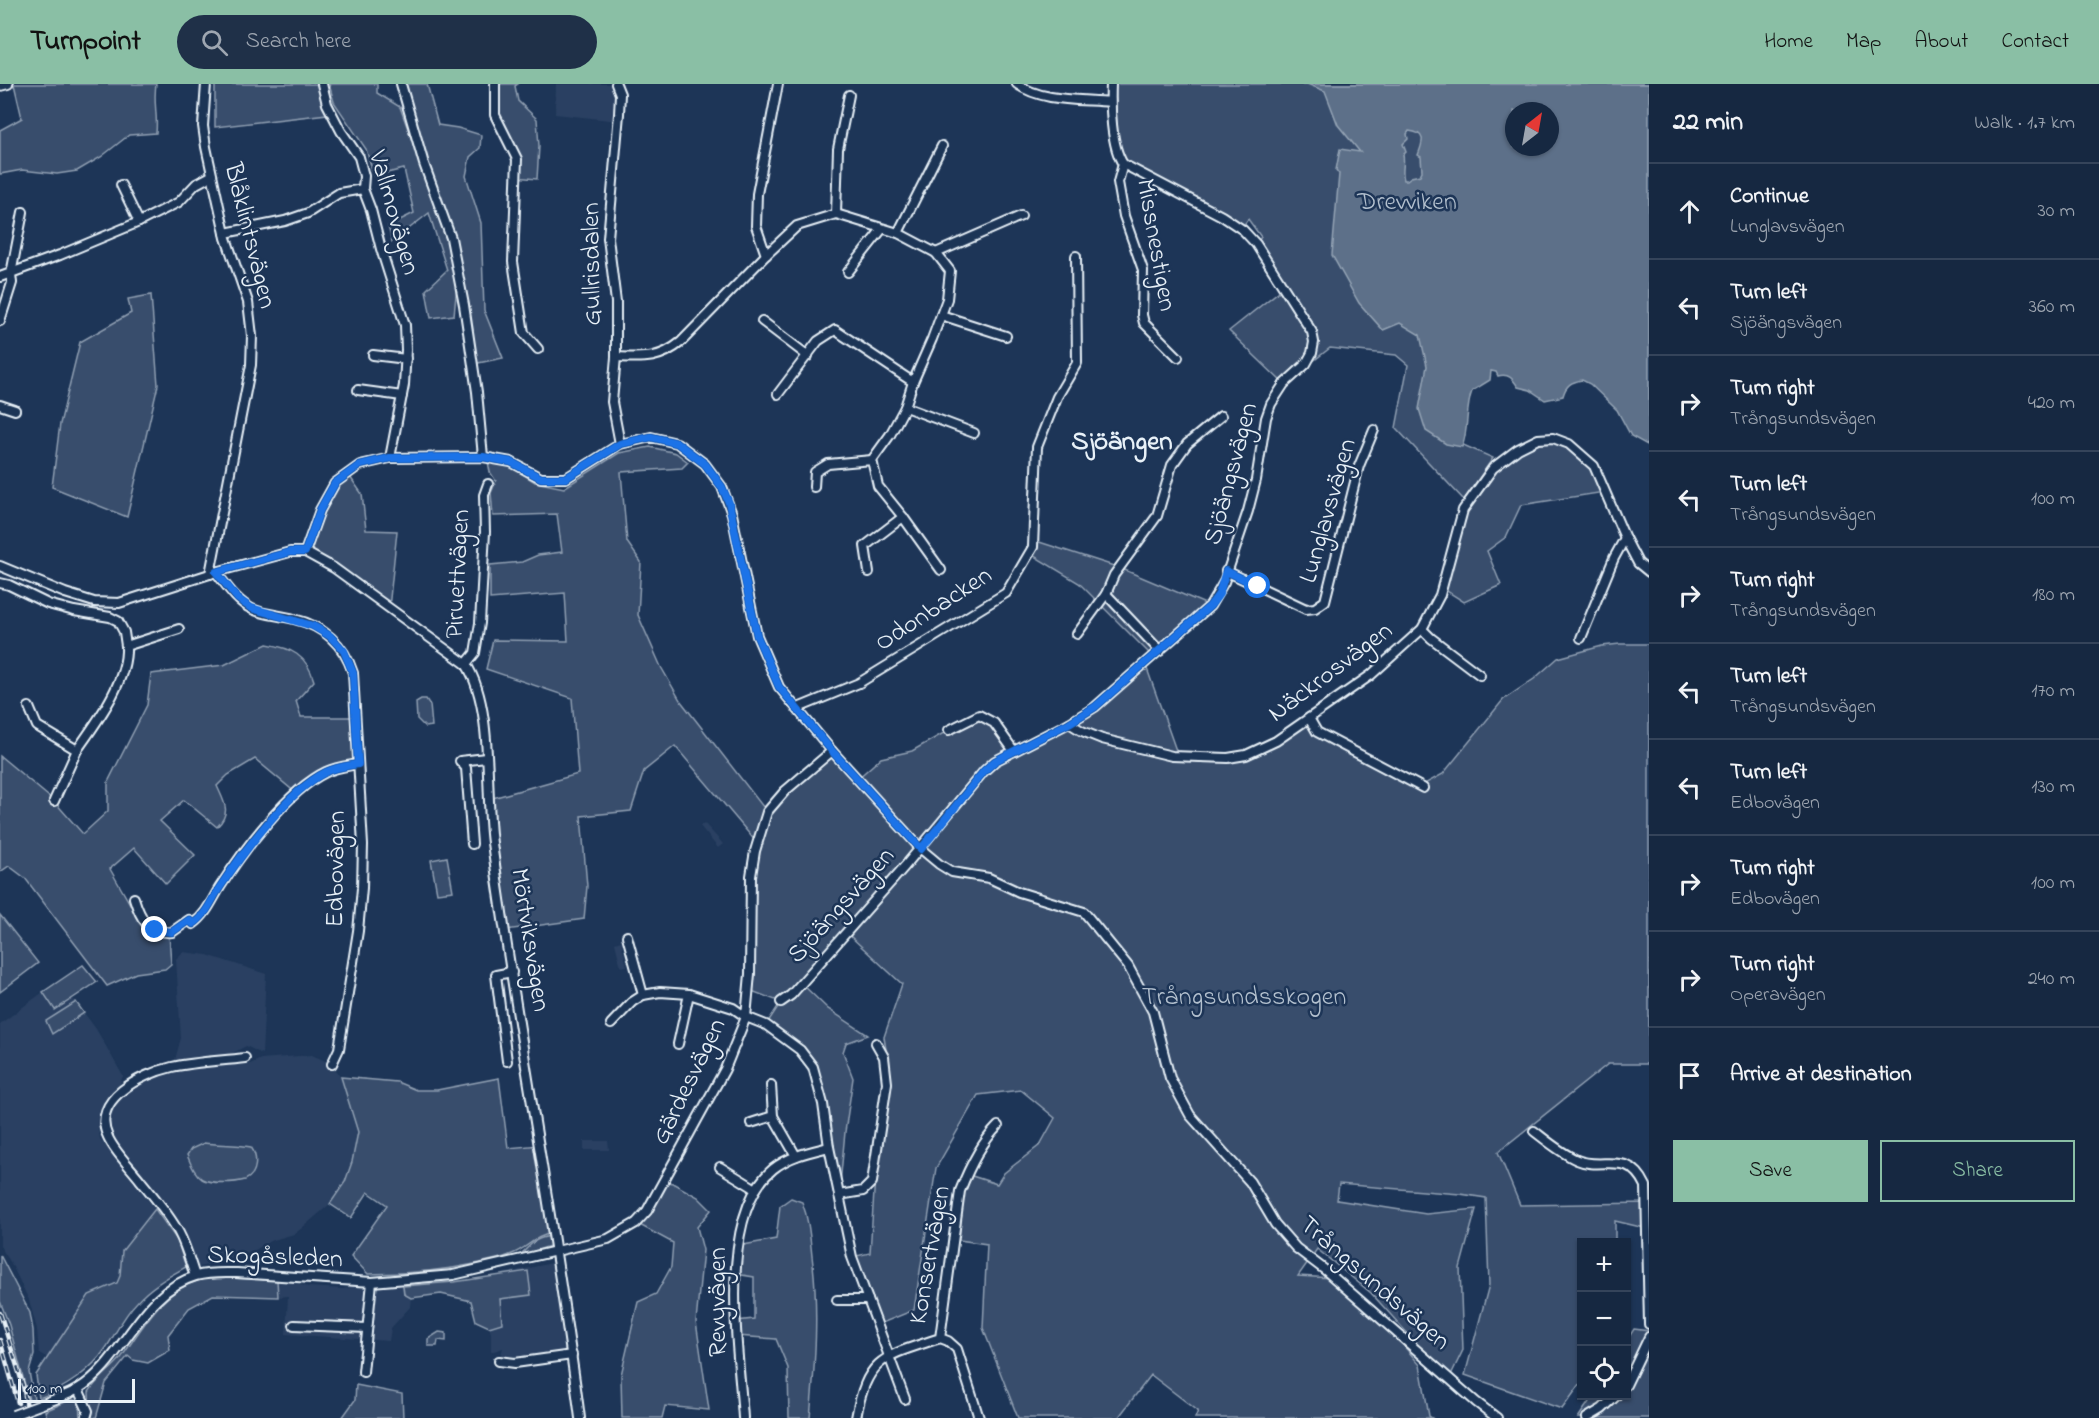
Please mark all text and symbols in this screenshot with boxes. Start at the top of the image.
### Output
search box [177,15,597,69]
text: Turnpoint [30,22,141,63]
icon: search [198,26,231,59]
text: Search here [246,26,351,58]
text: Home [1764,27,1813,57]
text: Map [1846,27,1881,57]
text: About [1914,27,1968,57]
text: Contact [2001,27,2069,57]
north arrow [1505,102,1559,156]
text: 22 min [1673,104,1743,142]
text: Walk · 1.7 km [1974,109,2075,138]
street label: Vallmovägen [357,145,429,280]
street label: Blåklintsvägen [212,158,285,313]
street label: Missnestigen [1125,176,1185,314]
text: Continue [1730,181,1809,213]
park label: Drevviken [1356,184,1457,222]
icon: ahead [1673,195,1706,228]
text: 30 m [2038,197,2075,226]
street label: Gullrisdalen [573,202,613,326]
text: Lunglavsvägen [1730,213,1845,242]
text: Turn left [1730,277,1807,309]
icon: left [1673,291,1706,324]
text: 360 m [2029,293,2075,322]
text: Sjöängsvägen [1730,309,1842,338]
text: Turn right [1730,373,1815,405]
icon: right [1673,387,1706,420]
text: 420 m [2028,389,2075,418]
street label: Sjöängsvägen [1195,399,1269,549]
text: Trångsundsvägen [1730,405,1876,434]
district label: Sjöängen [1071,423,1173,463]
street label: Lunglavsvägen [1290,434,1368,588]
text: Turn left [1730,469,1807,501]
icon: left [1673,483,1706,516]
text: 100 m [2031,485,2075,514]
text: Trångsundsvägen [1730,501,1876,530]
street label: Piruettvägen [437,508,481,640]
street label: Odonbacken [868,558,1000,662]
text: Turn right [1730,565,1815,597]
route start [1244,572,1270,598]
icon: right [1673,579,1706,612]
text: 180 m [2032,581,2075,610]
text: Trångsundsvägen [1730,597,1876,626]
street label: Näckrosvägen [1261,613,1401,733]
text: Turn left [1730,661,1807,693]
icon: left [1673,675,1706,708]
text: 170 m [2031,677,2075,706]
text: Trångsundsvägen [1730,693,1876,722]
text: Turn left [1730,757,1807,789]
icon: left [1673,771,1706,804]
text: 130 m [2031,773,2075,802]
text: Edbovägen [1730,789,1820,818]
street label: Edbovägen [317,810,357,928]
street label: Sjöängsvägen [779,839,905,973]
text: Turn right [1730,853,1815,885]
street label: Mörtviksvägen [499,866,559,1014]
icon: right [1673,867,1706,900]
text: 100 m [2031,869,2075,898]
text: Edbovägen [1730,885,1820,914]
route end [141,916,167,942]
text: Turn right [1730,949,1815,981]
icon: right [1673,963,1706,996]
text: 240 m [2028,965,2075,994]
park label: Trångsundsskogen [1142,979,1346,1017]
text: Operavägen [1730,981,1826,1010]
street label: Gärdesvägen [643,1012,737,1152]
icon: arrive [1673,1059,1706,1092]
text: Arrive at destination [1730,1059,1912,1091]
button: Save [1673,1140,1868,1202]
button: Share [1880,1140,2075,1202]
street label: Konsertvägen [900,1183,962,1327]
street label: Trångsundsvägen [1290,1207,1458,1361]
street label: Skogåsleden [207,1237,343,1279]
map controls [1577,1238,1631,1400]
button: + [1577,1238,1631,1292]
street label: Revyvägen [700,1247,738,1357]
button: − [1577,1292,1631,1346]
button: locate [1577,1346,1631,1400]
scale bar [18,1376,135,1404]
text: 100 m [27,1377,62,1401]

